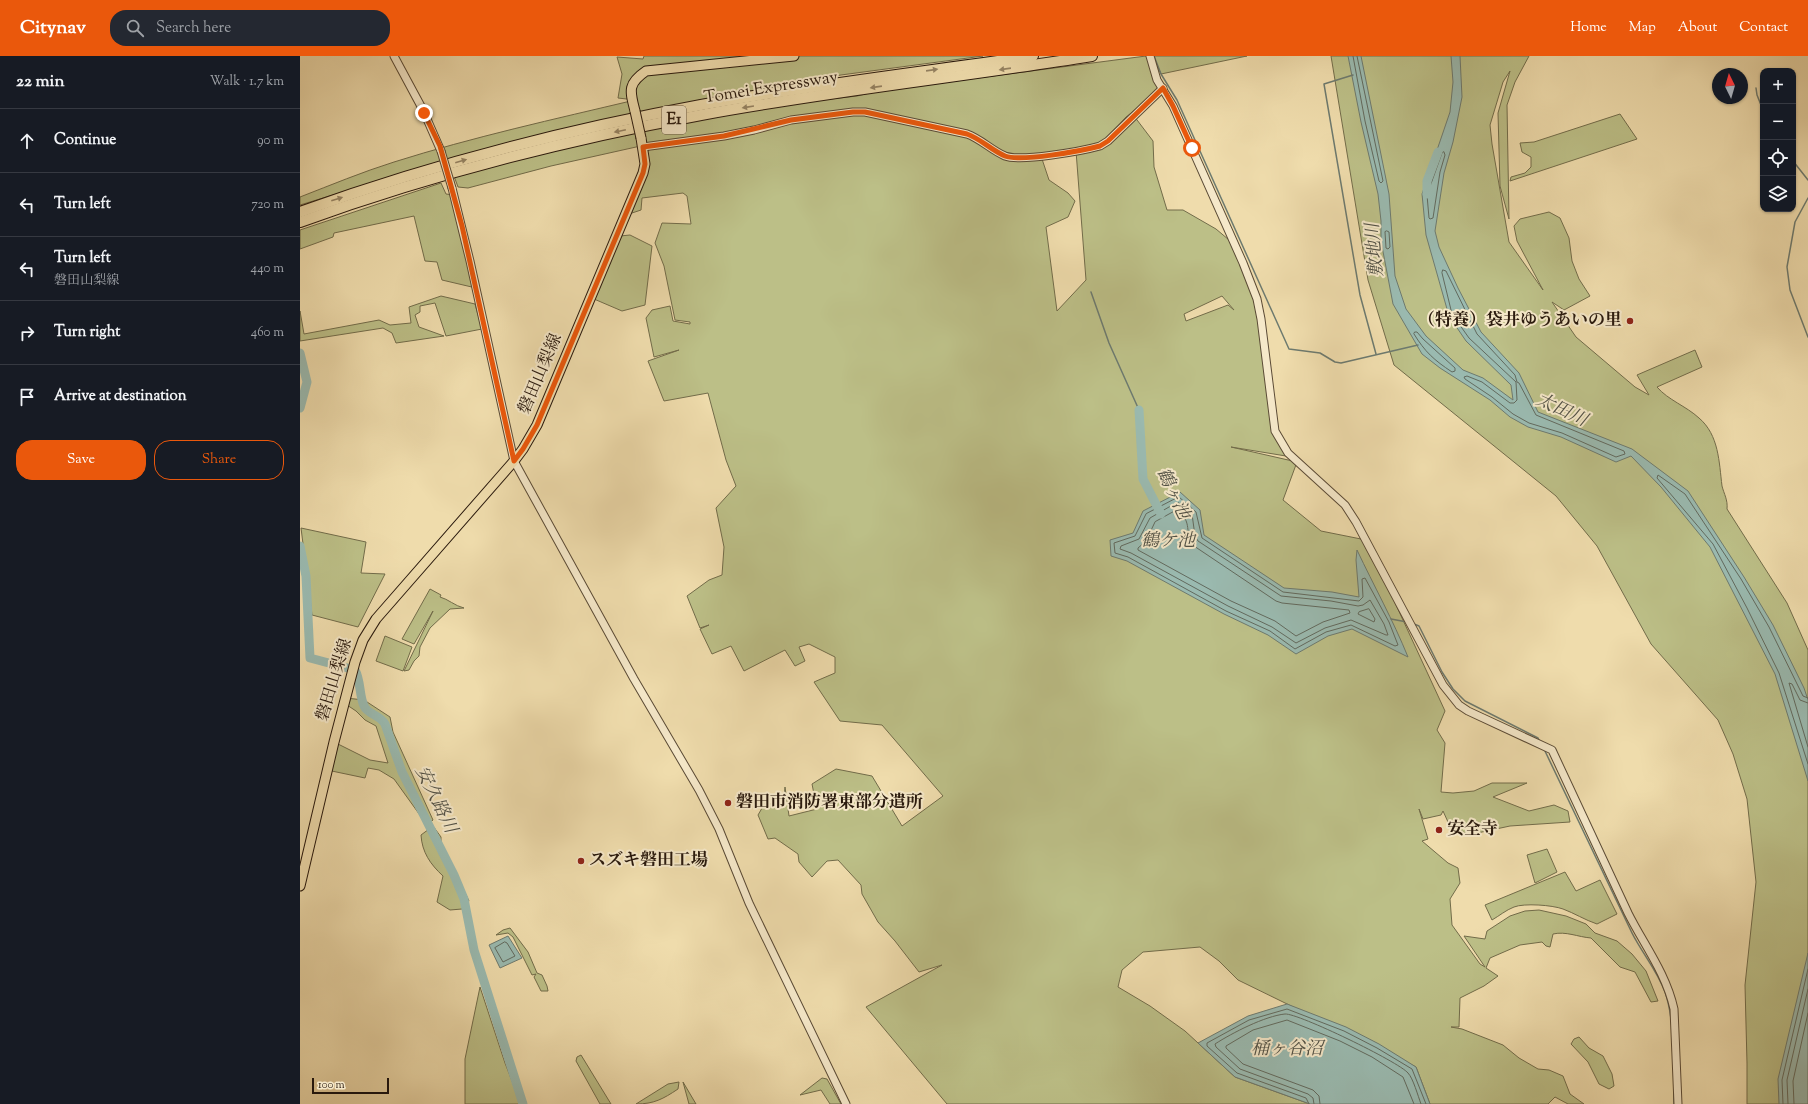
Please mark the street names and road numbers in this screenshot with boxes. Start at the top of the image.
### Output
street label: Tomei Expressway [702,65,840,110]
road number: E1 [662,106,686,134]
street label: 磐田山梨線 [513,330,569,418]
street label: 磐田山梨線 [311,636,359,724]

